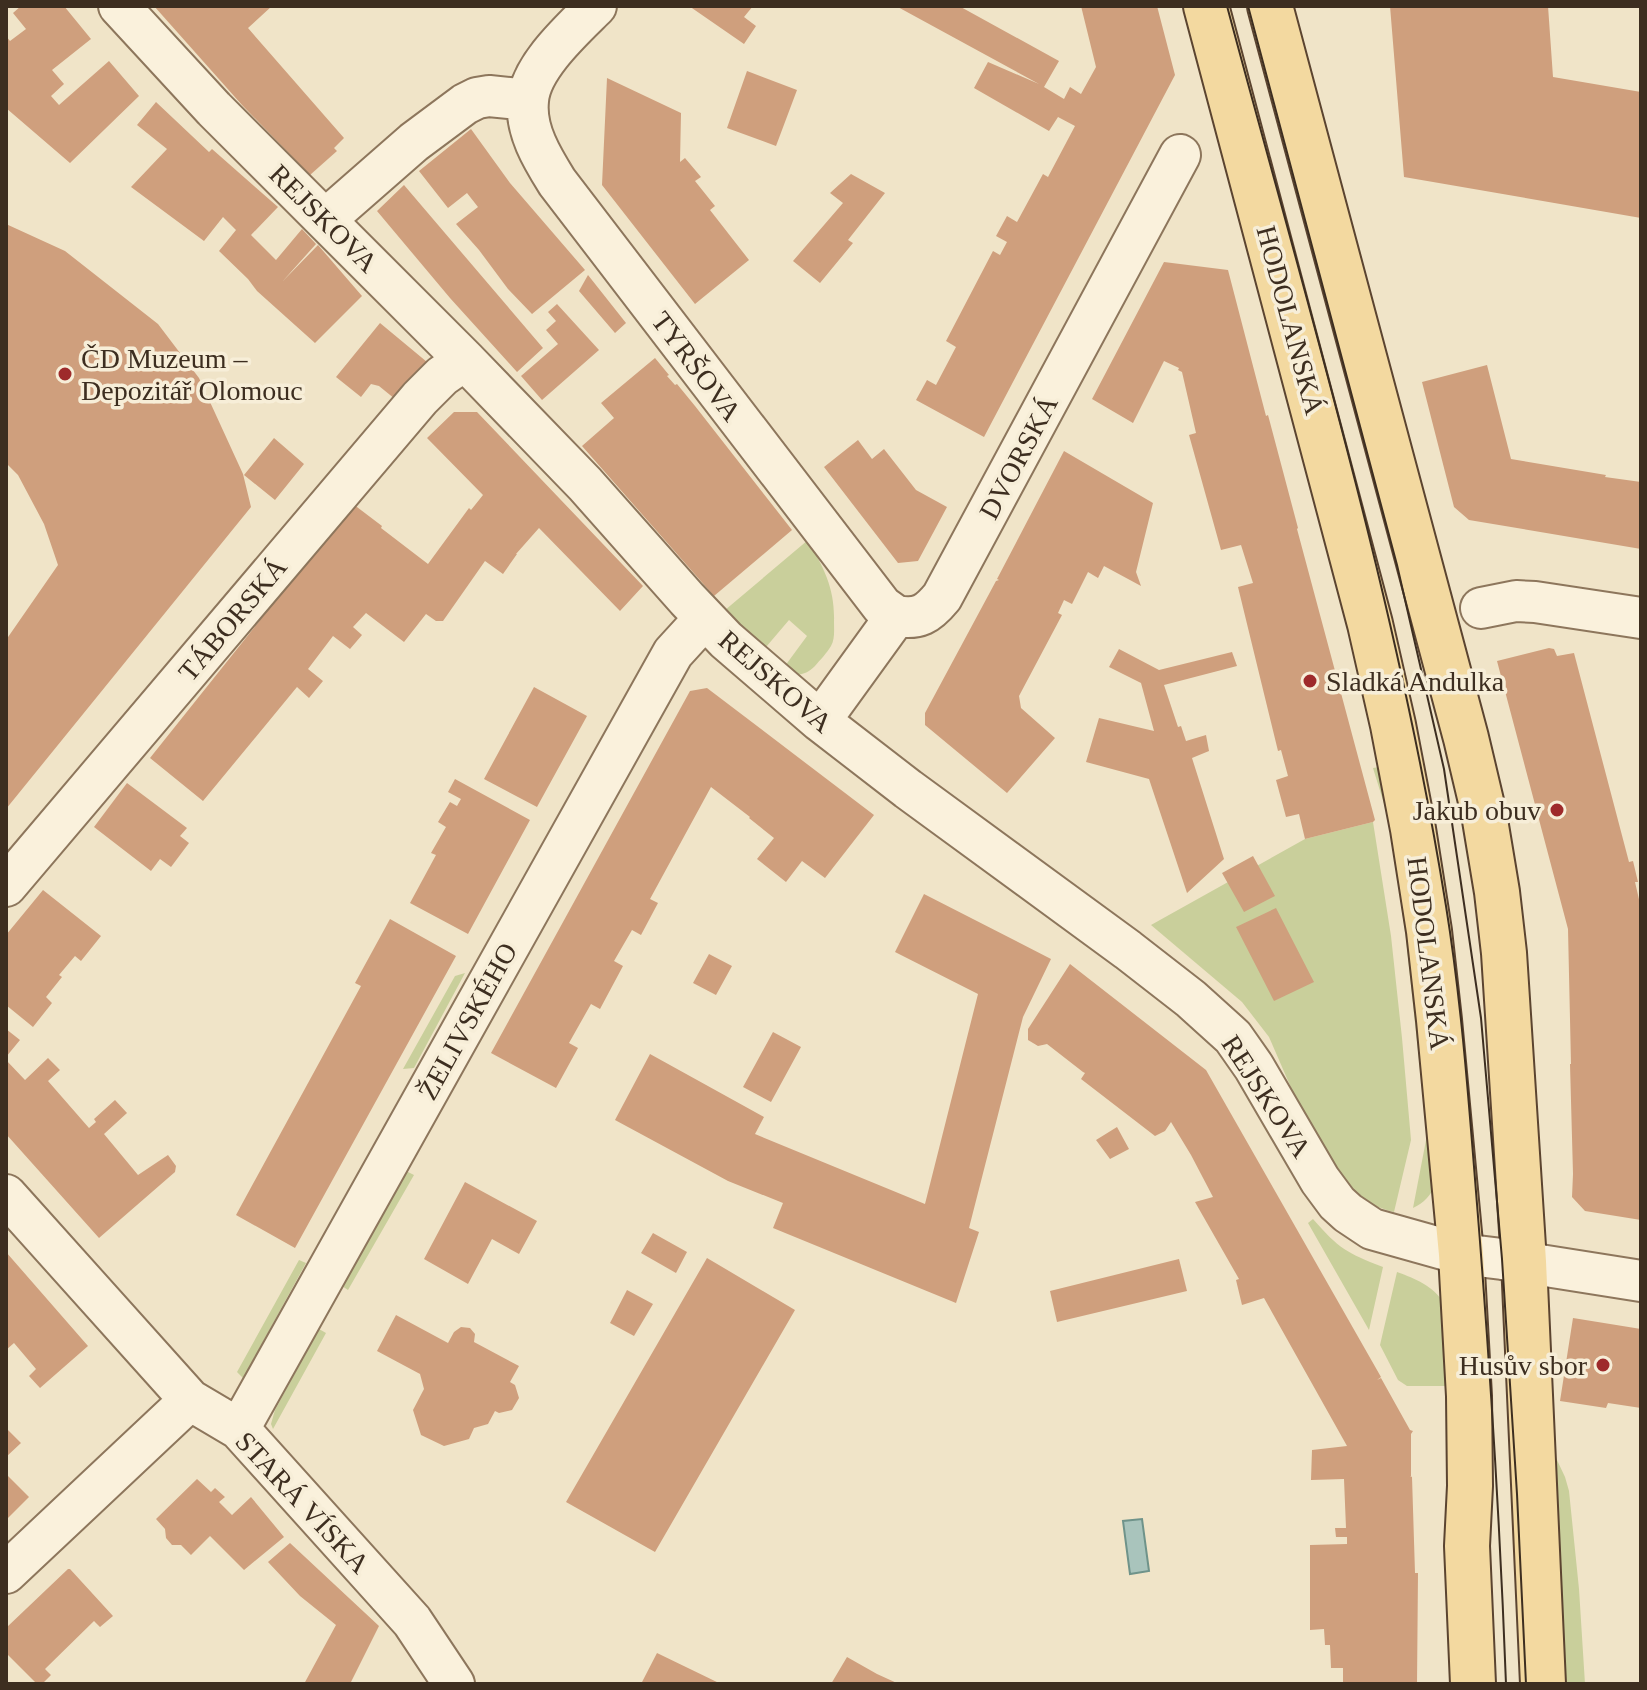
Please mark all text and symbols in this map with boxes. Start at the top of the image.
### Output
street label: REJSKOVA [263,158,384,279]
street label: HODOLANSKÁ [1250,222,1331,419]
street label: TYRŠOVA [646,306,748,428]
place label: ČD Muzeum – Depozitář Olomouc [81,343,303,406]
marker: ČD Muzeum – Depozitář Olomouc [56,365,74,383]
street label: DVORSKÁ [973,390,1064,524]
street label: TÁBORSKÁ [172,551,293,687]
street label: REJSKOVA [713,624,839,739]
place label: Sladká Andulka [1326,666,1505,697]
marker: Sladká Andulka [1301,672,1319,690]
place label: Jakub obuv [1413,795,1541,826]
marker: Jakub obuv [1548,801,1566,819]
street label: HODOLANSKÁ [1401,855,1456,1052]
street label: ŽELIVSKÉHO [412,938,523,1105]
street label: REJSKOVA [1216,1029,1318,1164]
place label: Husův sbor [1459,1350,1588,1381]
marker: Husův sbor [1594,1356,1612,1374]
street label: STARÁ VÍSKA [229,1425,376,1580]

